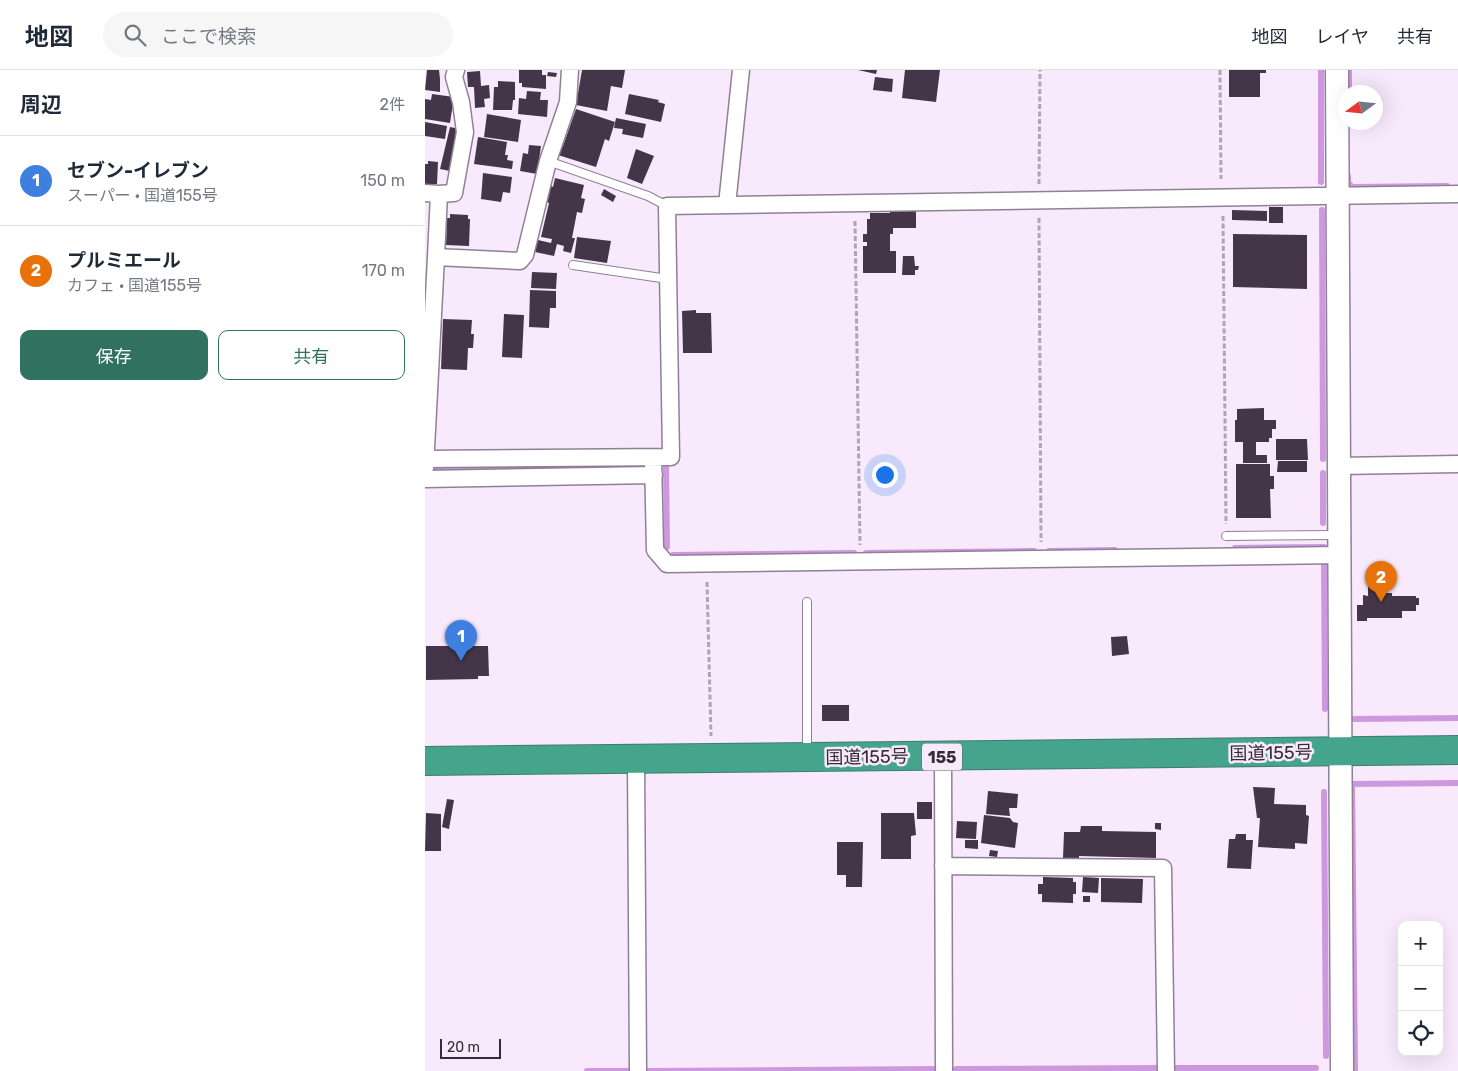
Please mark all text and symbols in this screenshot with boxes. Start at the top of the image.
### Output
search box [103,12,453,57]
icon: search [121,21,149,49]
text: 地図 [25,23,73,51]
text: ここで検索 [161,25,256,48]
text: 地図 [1252,26,1288,48]
text: レイヤ [1316,26,1369,48]
text: 共有 [1397,26,1433,48]
north arrow [1338,85,1383,130]
text: 周辺 [20,92,62,117]
text: 2件 [380,95,405,114]
text: セブン-イレブン [67,159,209,182]
text: 1 [32,171,40,190]
text: 150 m [360,171,405,190]
text: スーパー · 国道155号 [67,186,218,205]
text: プルミエール [67,249,181,272]
text: 2 [31,261,41,280]
text: 170 m [362,261,405,280]
text: カフェ · 国道155号 [67,276,202,295]
button: 保存 [20,330,208,380]
button: 共有 [218,330,405,380]
your location [872,462,898,488]
pin: 2 [1365,561,1397,602]
pin: 1 [445,620,477,661]
street label: 国道155号 [1229,741,1313,765]
road number: 155 [922,744,962,770]
street label: 国道155号 [825,745,909,769]
map controls [1398,921,1443,1056]
button: + [1398,921,1443,966]
button: − [1398,966,1443,1011]
button: locate [1398,1011,1443,1056]
scale bar [440,1036,501,1059]
text: 20 m [447,1039,480,1056]

